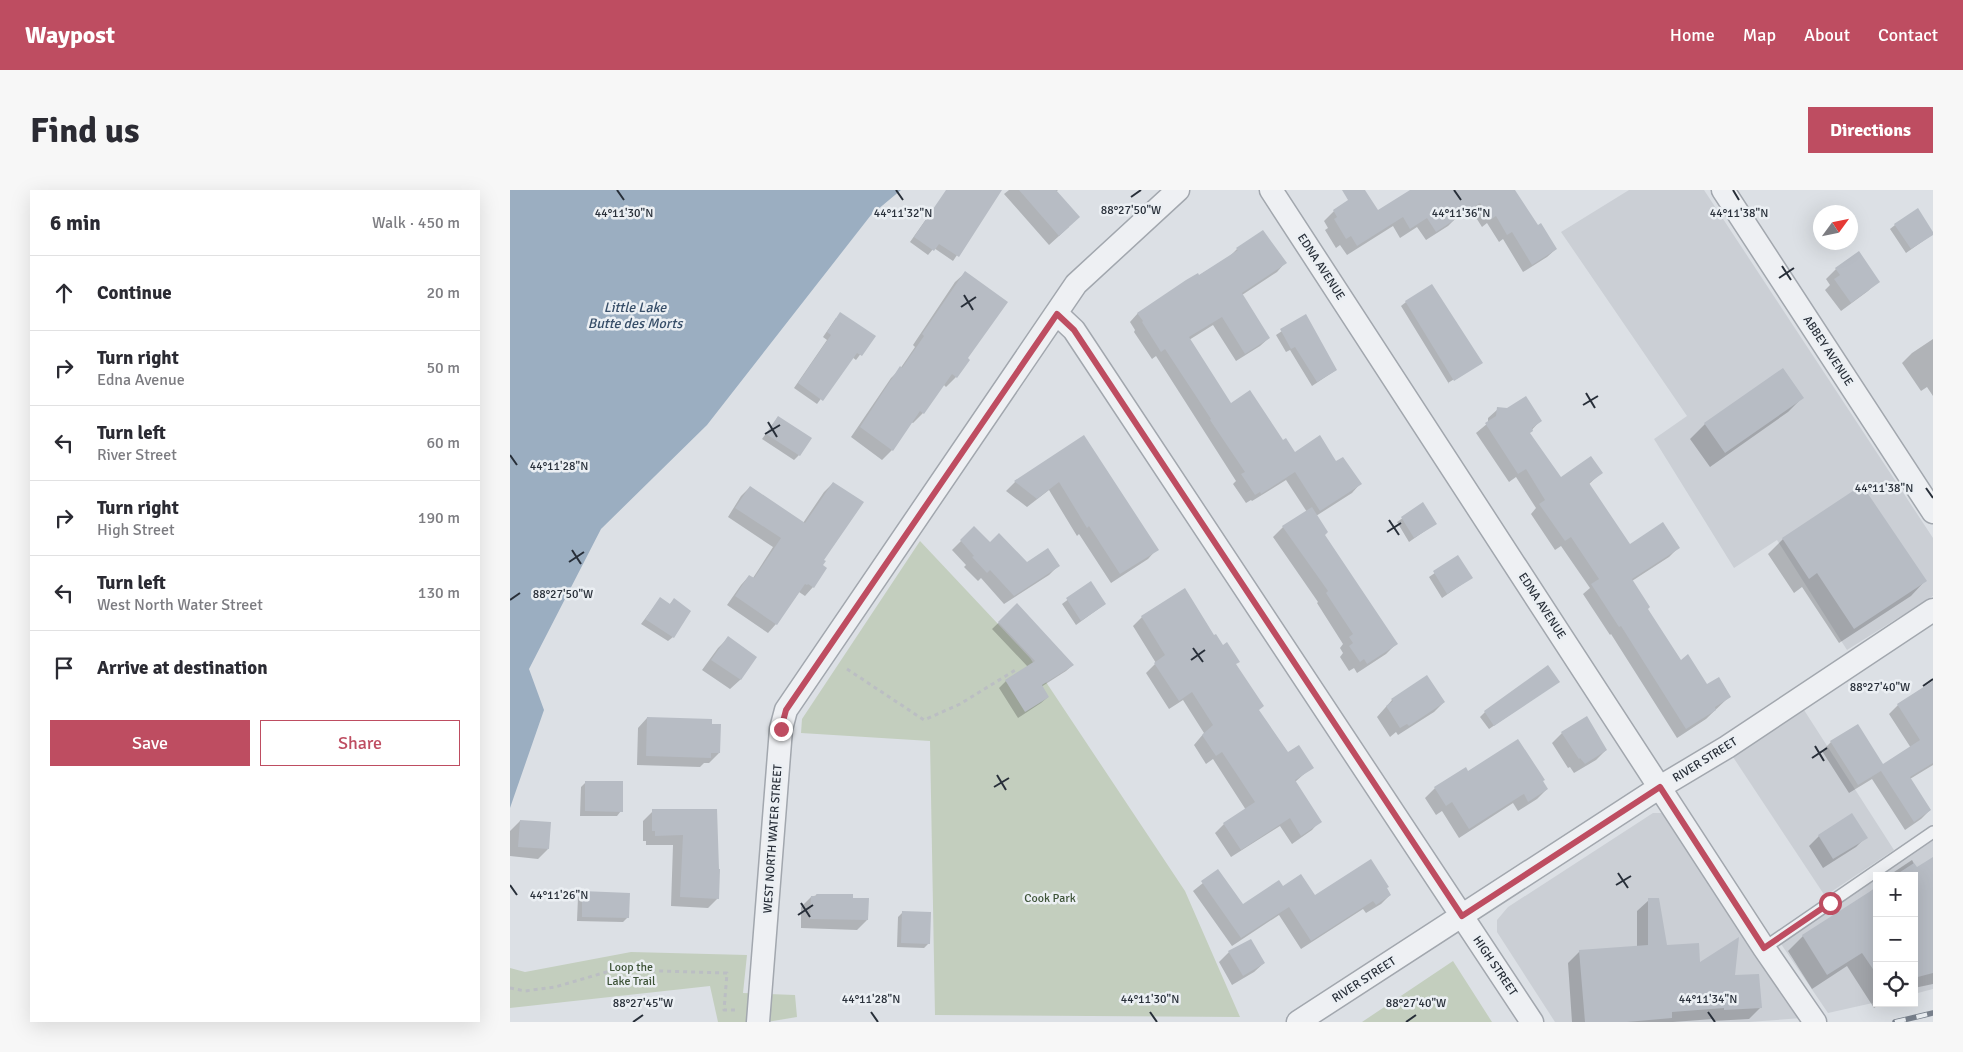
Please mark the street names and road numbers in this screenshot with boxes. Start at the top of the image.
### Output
street label: EDNA AVENUE [1294,231,1348,303]
street label: ABBEY AVENUE [1800,313,1856,389]
street label: EDNA AVENUE [1515,570,1569,642]
street label: RIVER STREET [1670,734,1740,786]
street label: WEST NORTH WATER STREET [760,764,786,914]
street label: HIGH STREET [1469,933,1521,999]
street label: RIVER STREET [1329,954,1399,1006]

